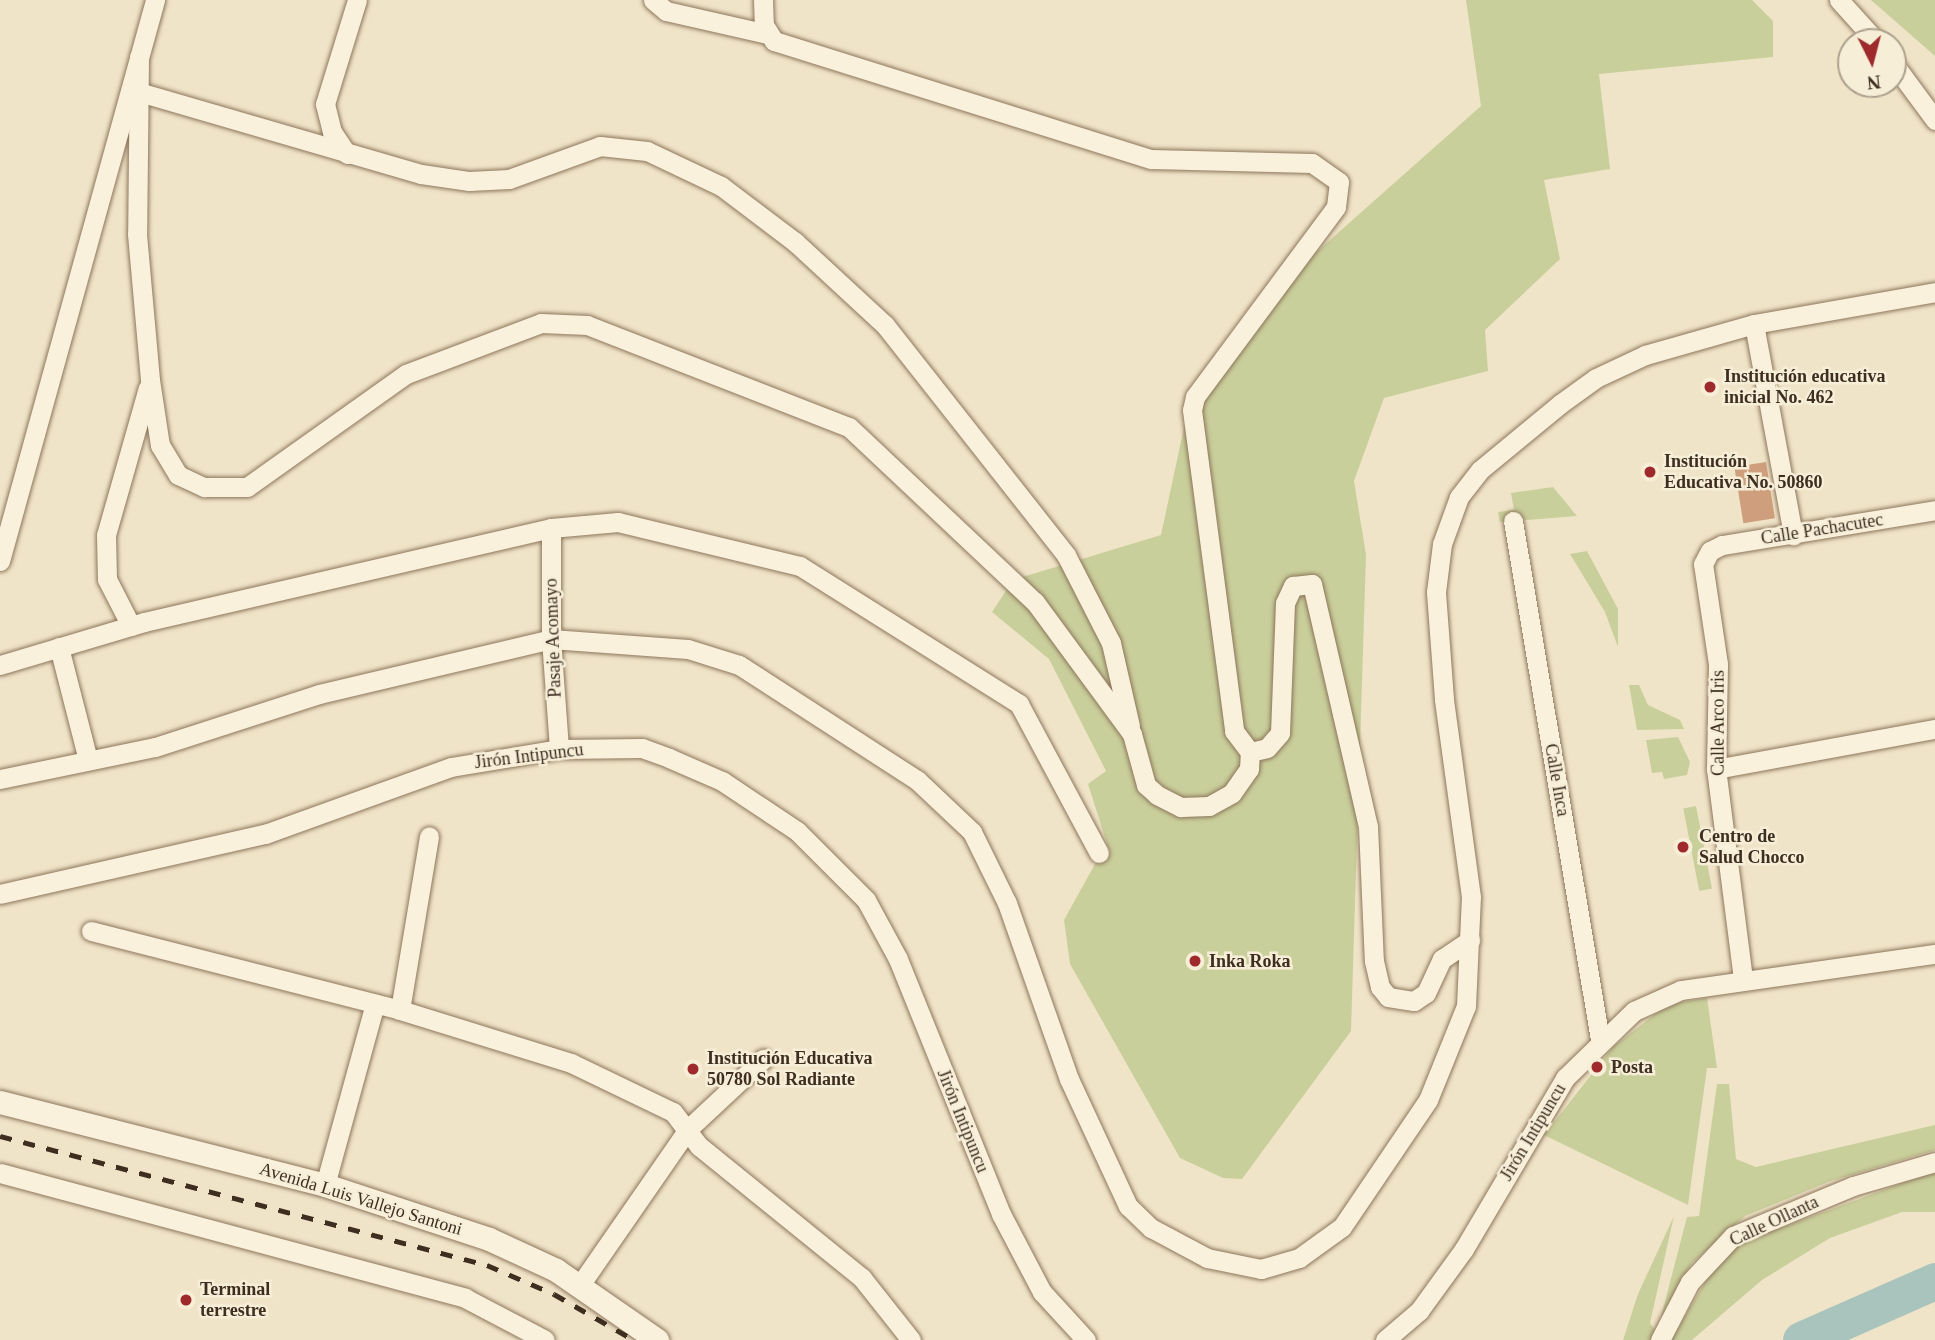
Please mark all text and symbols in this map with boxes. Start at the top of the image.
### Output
north arrow [1837,28,1907,98]
text: N [1866,71,1882,94]
place label: Institución educativa inicial No. 462 [1724,366,1886,408]
marker: Institución educativa inicial No. 462 [1702,379,1718,395]
place label: Institución Educativa No. 50860 [1664,451,1823,494]
marker: Institución Educativa No. 50860 [1642,464,1658,480]
street label: Calle Pachacutec [1759,509,1885,549]
street label: Pasaje Acomayo [540,577,566,699]
street label: Calle Arco Iris [1707,670,1729,776]
street label: Jirón Intipuncu [473,739,585,773]
street label: Calle Inca [1540,742,1574,818]
place label: Centro de Salud Chocco [1699,826,1805,868]
marker: Centro de Salud Chocco [1673,837,1693,857]
place label: Inka Roka [1209,950,1291,972]
marker: Inka Roka [1187,953,1203,969]
place label: Institución Educativa 50780 Sol Radiante [707,1048,873,1090]
place label: Posta [1611,1056,1653,1078]
marker: Posta [1589,1059,1605,1075]
marker: Institución Educativa 50780 Sol Radiante [685,1061,701,1077]
street label: Jirón Intipuncu [932,1066,994,1176]
street label: Jirón Intipuncu [1496,1080,1570,1184]
street label: Avenida Luis Vallejo Santoni [257,1158,465,1240]
street label: Calle Ollanta [1726,1191,1822,1251]
place label: Terminal terrestre [200,1279,270,1322]
marker: Terminal terrestre [178,1292,194,1308]

